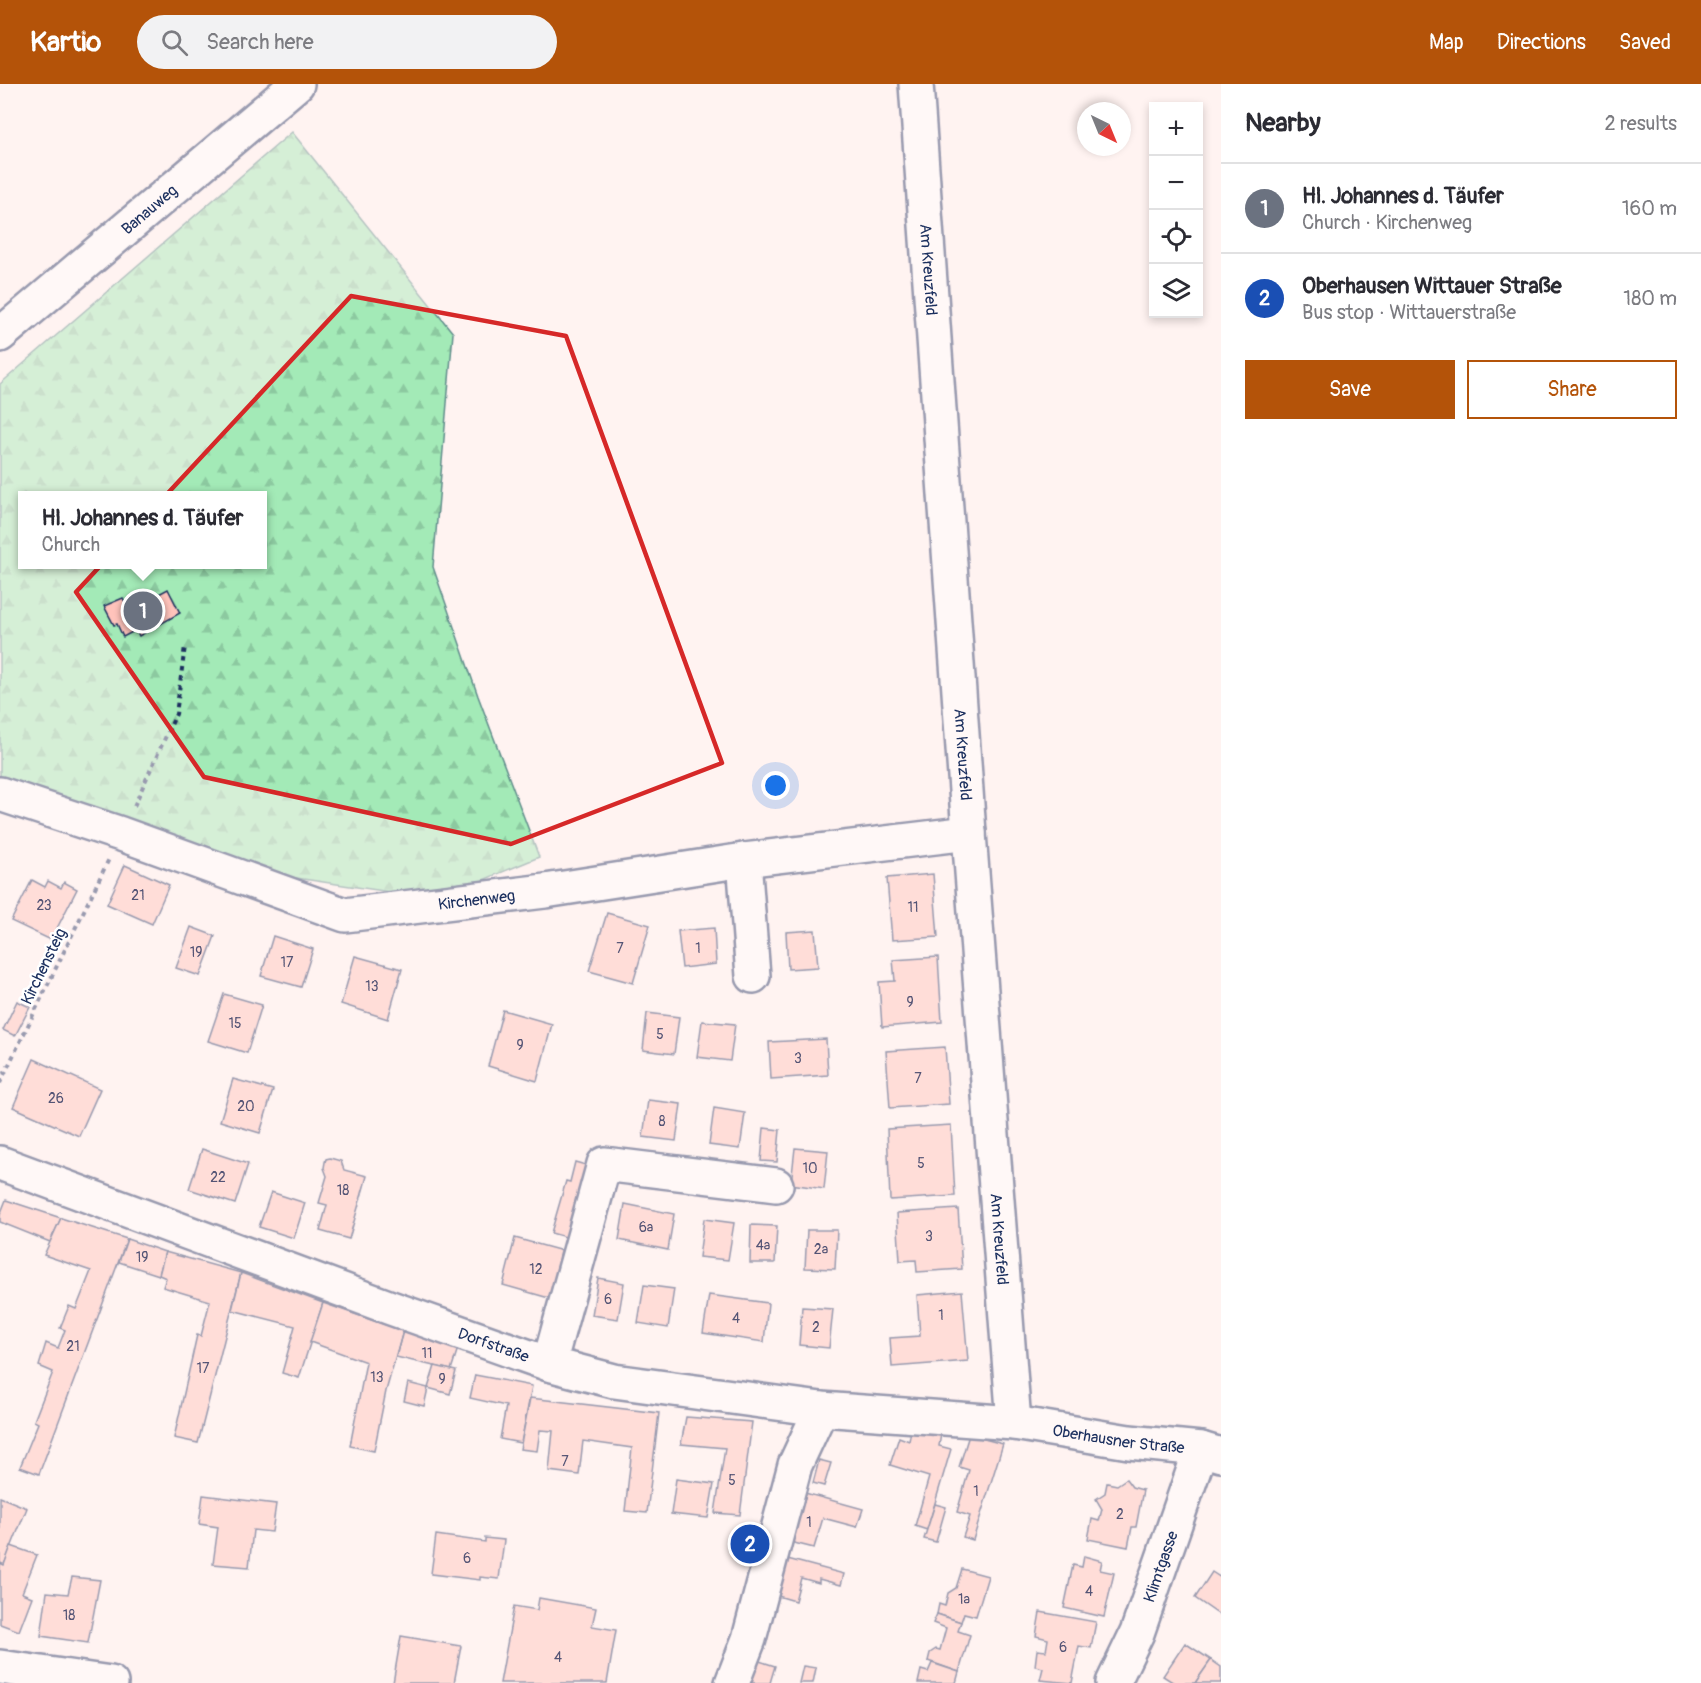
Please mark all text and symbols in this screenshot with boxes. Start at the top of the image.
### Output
search box [137,15,557,69]
text: Kartio [30,25,101,60]
icon: search [158,26,191,59]
text: Search here [206,28,314,56]
text: Map [1429,29,1464,56]
text: Directions [1497,29,1586,56]
text: Saved [1619,29,1671,56]
north arrow [1077,102,1131,156]
map controls [1149,102,1203,318]
button: + [1149,102,1203,156]
text: Nearby [1245,107,1321,139]
text: 2 results [1605,111,1677,136]
button: − [1149,156,1203,210]
street label: Banauweg [118,181,182,239]
text: Hl. Johannes d. Täufer [1302,182,1504,210]
text: 1 [1261,196,1268,221]
text: 160 m [1622,196,1677,221]
button: locate [1149,210,1203,264]
text: Church · Kirchenweg [1302,210,1472,235]
street label: Am Kreuzfeld [915,223,941,316]
button: layers [1149,264,1203,318]
text: Oberhausen Wittauer Straße [1302,272,1562,300]
text: 2 [1259,286,1270,311]
text: 180 m [1623,286,1677,311]
text: Bus stop · Wittauerstraße [1302,300,1516,325]
button: Save [1245,360,1455,419]
button: Share [1467,360,1677,419]
popup [18,491,267,569]
text: Hl. Johannes d. Täufer [42,504,243,532]
text: Church [42,532,100,557]
pin: 1 [124,588,162,634]
street label: Am Kreuzfeld [949,708,976,801]
your location [761,771,790,800]
street label: Kirchenweg [437,886,516,915]
house number: 21 [131,887,145,904]
house number: 23 [36,897,52,914]
house number: 11 [908,899,918,916]
street label: Kirchensteig [17,925,71,1008]
house number: 7 [616,940,624,957]
house number: 1 [695,940,701,957]
house number: 19 [190,944,202,961]
house number: 17 [281,954,294,971]
house number: 13 [365,978,379,995]
house number: 9 [906,994,914,1011]
house number: 15 [228,1015,242,1032]
house number: 5 [656,1026,664,1043]
house number: 9 [516,1037,524,1054]
house number: 3 [794,1050,802,1067]
house number: 7 [914,1070,922,1087]
house number: 26 [48,1090,64,1107]
house number: 20 [237,1098,255,1115]
house number: 8 [658,1113,666,1130]
house number: 5 [917,1155,925,1172]
house number: 10 [802,1160,818,1177]
house number: 22 [210,1169,226,1186]
house number: 18 [337,1182,349,1199]
street label: Am Kreuzfeld [985,1192,1012,1286]
house number: 6a [639,1219,653,1236]
house number: 3 [925,1228,933,1245]
house number: 4a [756,1237,770,1254]
house number: 2a [814,1241,828,1258]
house number: 19 [136,1249,148,1266]
house number: 12 [529,1261,543,1278]
house number: 6 [604,1291,612,1308]
house number: 1 [938,1307,944,1324]
house number: 4 [732,1310,740,1327]
house number: 2 [812,1319,820,1336]
street label: Dorfstraße [455,1324,532,1367]
house number: 21 [66,1338,80,1355]
house number: 11 [422,1345,432,1362]
house number: 17 [197,1360,210,1377]
house number: 13 [370,1369,384,1386]
house number: 9 [438,1371,446,1388]
street label: Oberhausner Straße [1051,1421,1186,1458]
house number: 7 [561,1453,569,1470]
house number: 5 [728,1472,736,1489]
house number: 1 [973,1483,979,1500]
house number: 2 [1116,1506,1124,1523]
house number: 1 [806,1514,812,1531]
pin: 2 [730,1522,770,1566]
street label: Klimtgasse [1139,1528,1183,1605]
house number: 6 [463,1550,471,1567]
house number: 4 [1085,1583,1093,1600]
house number: 1a [958,1591,970,1608]
house number: 18 [63,1607,75,1624]
house number: 6 [1059,1639,1067,1656]
house number: 4 [554,1649,562,1666]

